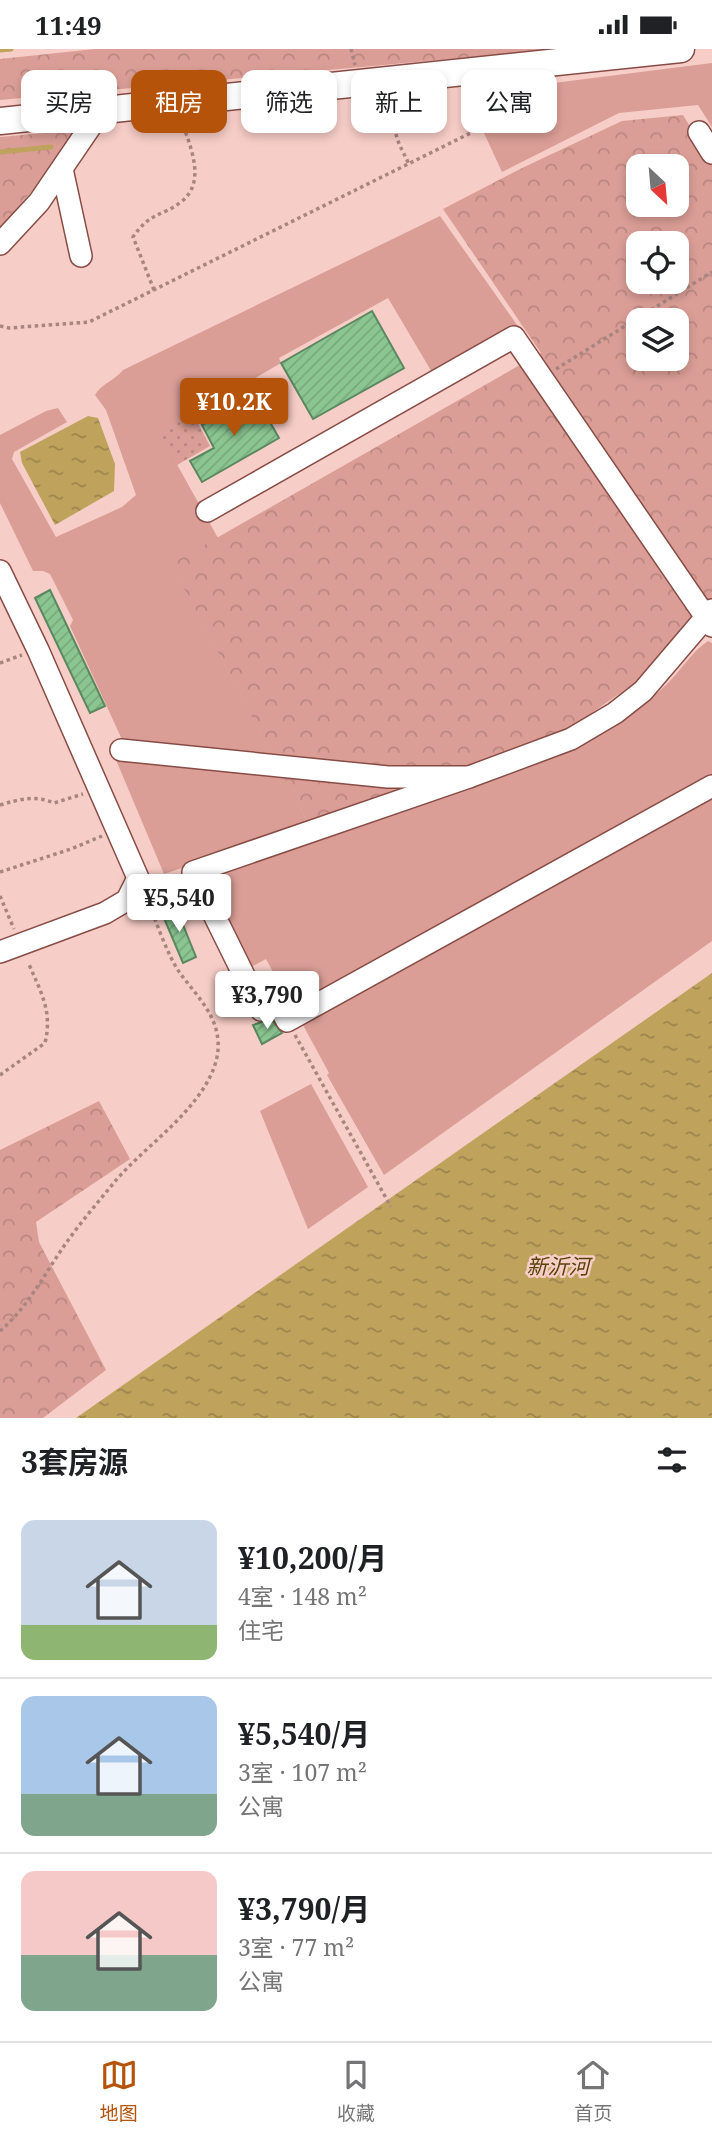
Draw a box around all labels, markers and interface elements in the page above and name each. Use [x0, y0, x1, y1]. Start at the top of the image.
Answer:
text: 11:49 [35, 7, 102, 43]
chip: 买房 [21, 70, 117, 133]
chip: 租房 [131, 70, 227, 133]
chip: 筛选 [241, 70, 337, 133]
chip: 新上 [351, 70, 447, 133]
chip: 公寓 [461, 70, 557, 133]
north arrow [626, 154, 690, 217]
map controls [626, 154, 689, 371]
button: locate [626, 231, 689, 294]
button: layers [626, 308, 689, 371]
pin: ¥10.2K [177, 379, 291, 438]
text: ¥10.2K [196, 385, 272, 417]
pin: ¥5,540 [122, 875, 236, 934]
text: ¥5,540 [143, 881, 215, 913]
pin: ¥3,790 [210, 971, 324, 1031]
text: ¥3,790 [231, 978, 303, 1010]
water label: 新沂河 [527, 1252, 593, 1280]
text: 3套房源 [21, 1441, 128, 1482]
icon: filters [653, 1441, 691, 1479]
text: ¥10,200/月 [238, 1537, 387, 1578]
icon: home [77, 1548, 161, 1632]
text: 4室 · 148 m² [238, 1580, 367, 1612]
text: 住宅 [238, 1614, 284, 1646]
text: ¥5,540/月 [238, 1713, 370, 1754]
icon: home [77, 1724, 161, 1808]
text: 3室 · 107 m² [238, 1756, 367, 1788]
text: 公寓 [238, 1790, 284, 1822]
text: ¥3,790/月 [238, 1888, 370, 1929]
icon: home [77, 1899, 161, 1983]
text: 3室 · 77 m² [238, 1931, 354, 1963]
text: 公寓 [238, 1965, 284, 1997]
tab: 地图 [100, 2056, 138, 2126]
tab: 收藏 [337, 2056, 375, 2126]
tab: 首页 [574, 2056, 612, 2126]

